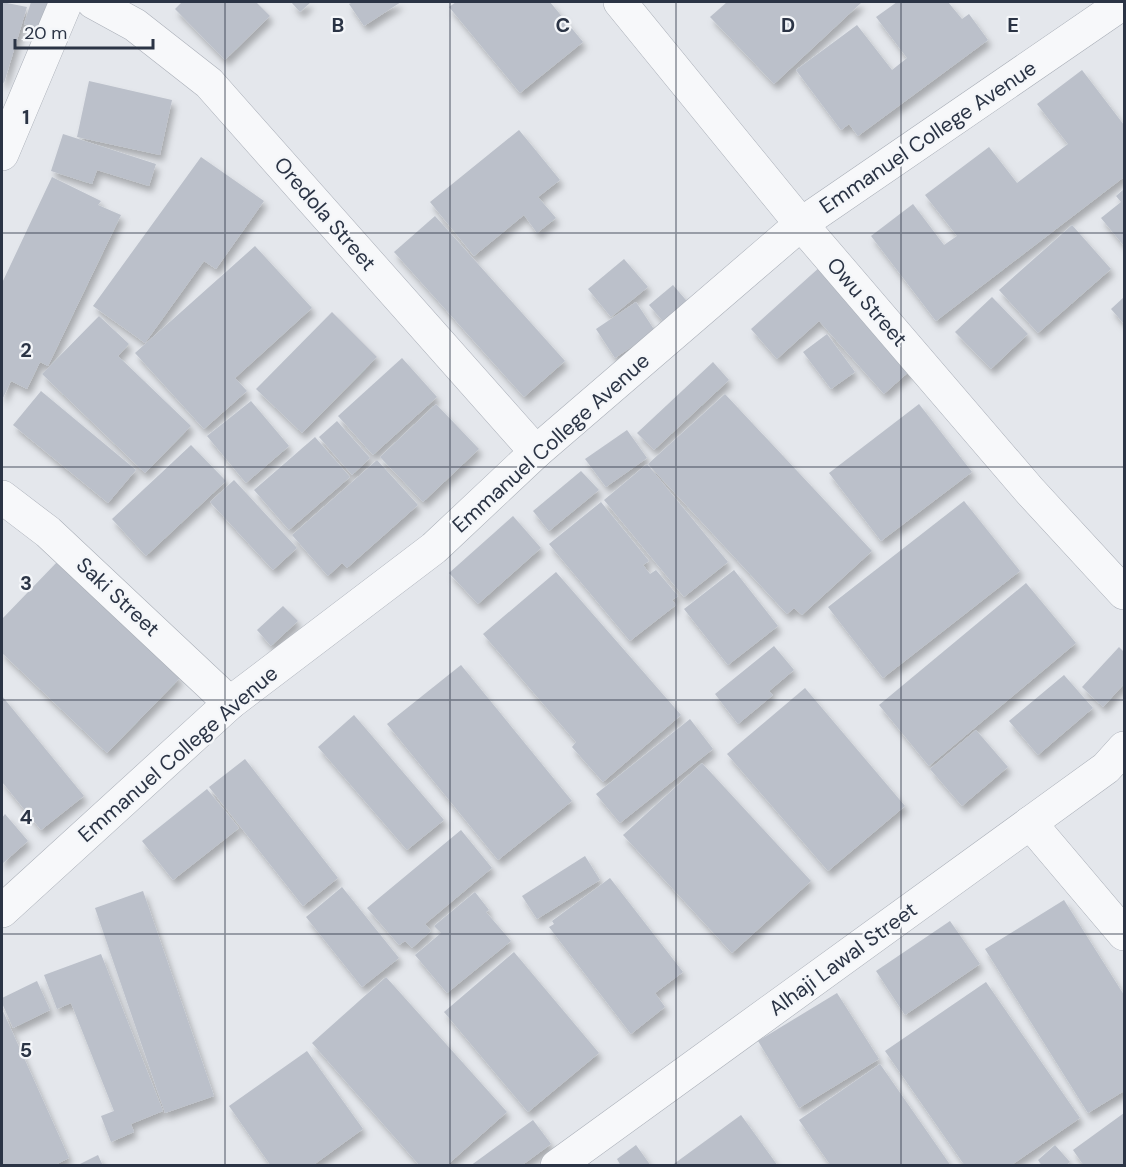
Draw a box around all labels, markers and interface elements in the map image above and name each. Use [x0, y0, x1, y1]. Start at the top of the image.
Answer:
scale bar [15, 12, 153, 50]
text: B [332, 12, 344, 38]
text: C [556, 12, 570, 38]
text: D [781, 12, 795, 38]
text: E [1007, 12, 1019, 38]
text: 20 m [24, 21, 67, 45]
street label: Emmanuel College Avenue [814, 54, 1042, 220]
text: 1 [22, 104, 30, 130]
street label: Oredola Street [268, 151, 382, 277]
street label: Owu Street [821, 252, 913, 352]
text: 2 [20, 337, 32, 363]
street label: Emmanuel College Avenue [447, 347, 656, 539]
street label: Saki Street [70, 551, 166, 643]
text: 3 [20, 570, 32, 596]
street label: Emmanuel College Avenue [72, 659, 284, 849]
text: 4 [20, 804, 33, 830]
street label: Alhaji Lawal Street [763, 896, 923, 1022]
text: 5 [20, 1037, 32, 1063]

